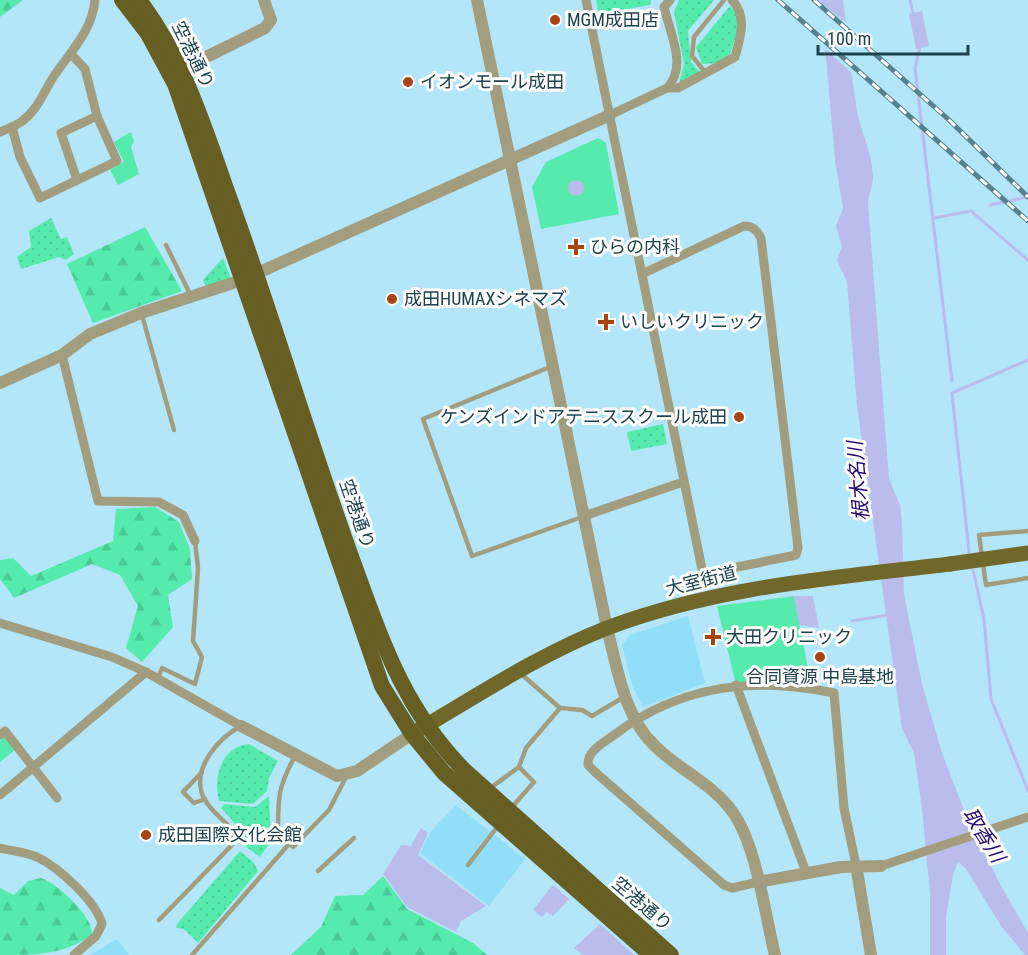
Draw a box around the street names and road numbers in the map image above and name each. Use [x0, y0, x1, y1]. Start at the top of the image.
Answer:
street label: 空港通り [168, 18, 219, 92]
street label: 空港通り [336, 476, 379, 551]
street label: 大室街道 [663, 562, 738, 599]
street label: 空港通り [608, 872, 676, 935]

